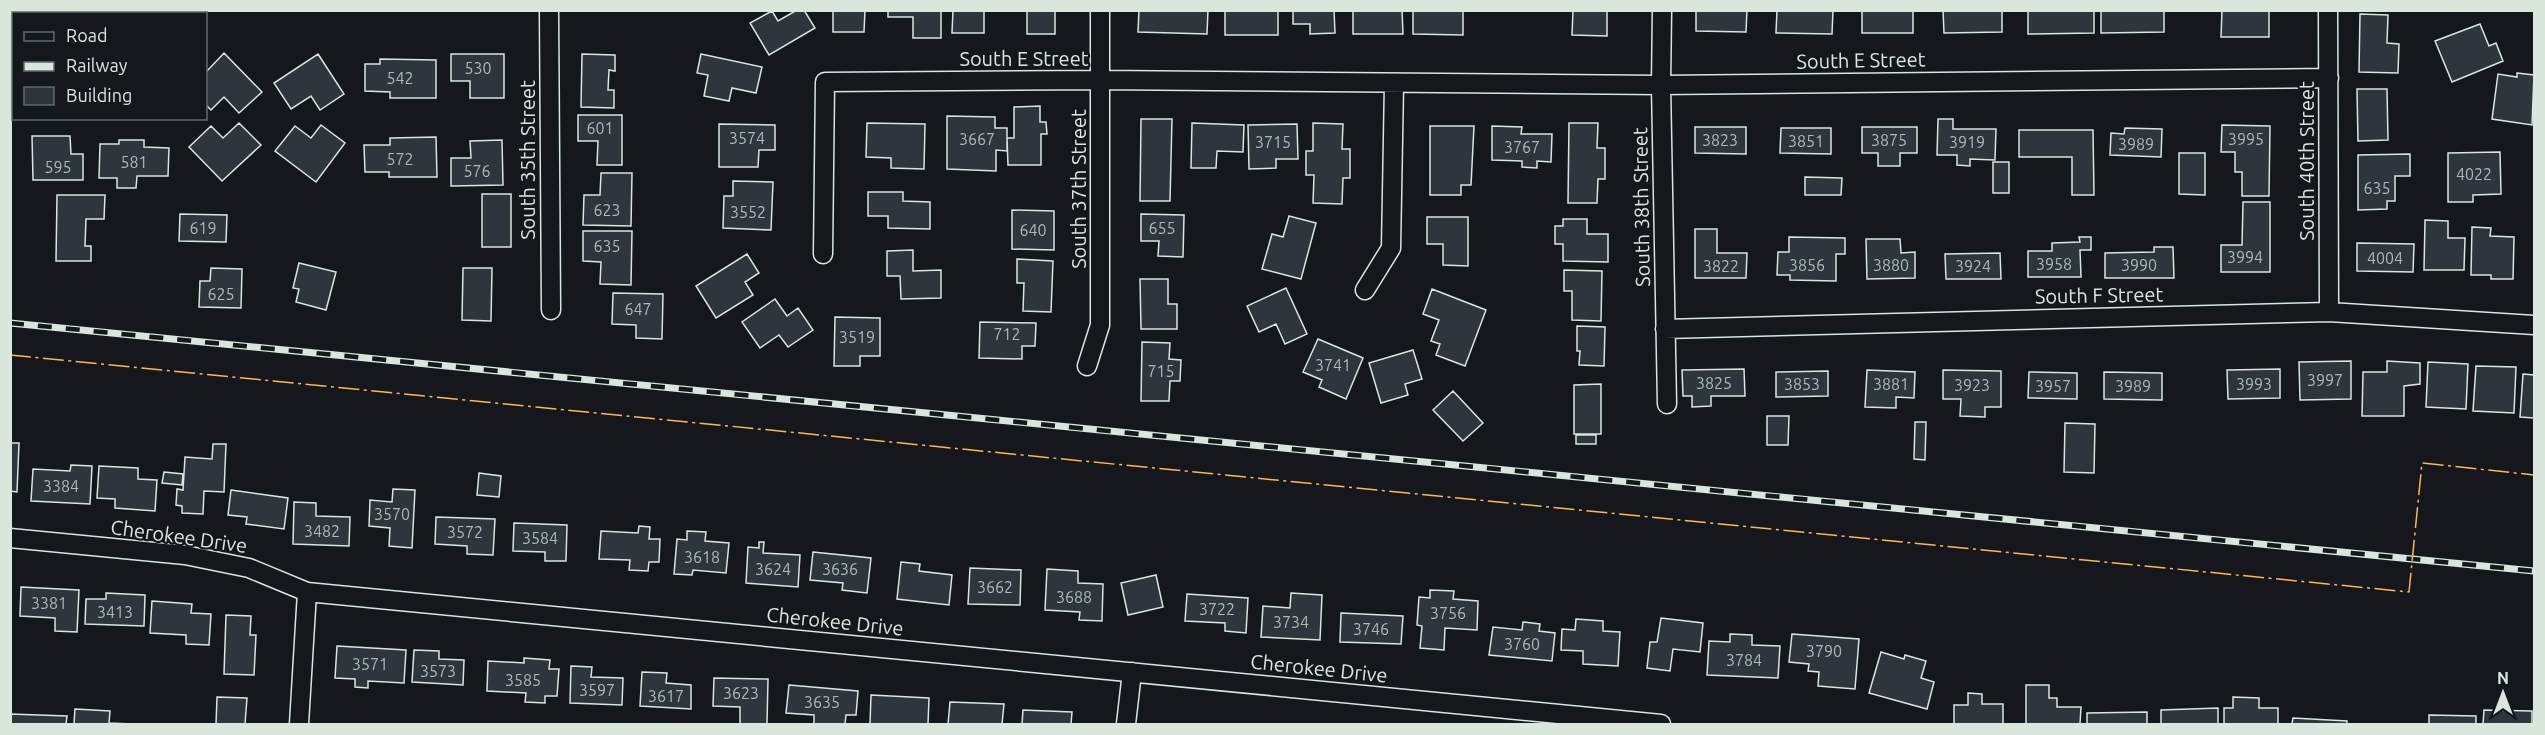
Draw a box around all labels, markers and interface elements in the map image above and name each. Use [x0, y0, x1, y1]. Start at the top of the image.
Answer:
legend [12, 12, 207, 120]
text: Road [66, 25, 108, 45]
street label: South E Street [959, 47, 1089, 70]
street label: South E Street [1796, 47, 1926, 73]
text: Railway [66, 55, 128, 75]
house number: 530 [464, 59, 492, 77]
house number: 542 [386, 69, 414, 87]
street label: South 35th Street [516, 80, 539, 240]
street label: South 40th Street [2295, 81, 2318, 241]
text: Building [66, 85, 132, 105]
street label: South 37th Street [1067, 109, 1090, 269]
house number: 601 [586, 119, 614, 137]
street label: South 38th Street [1628, 127, 1654, 287]
house number: 3574 [729, 129, 765, 147]
house number: 3667 [959, 130, 995, 148]
house number: 3995 [2228, 130, 2264, 148]
house number: 3823 [1702, 131, 1738, 149]
house number: 3875 [1871, 131, 1907, 149]
house number: 3851 [1788, 132, 1824, 150]
house number: 3715 [1255, 133, 1291, 151]
house number: 3919 [1949, 133, 1985, 151]
house number: 3989 [2118, 135, 2154, 153]
house number: 3767 [1504, 138, 1540, 156]
house number: 572 [386, 150, 414, 168]
house number: 581 [120, 153, 148, 171]
house number: 595 [44, 158, 72, 176]
house number: 576 [463, 162, 491, 180]
house number: 4022 [2456, 165, 2492, 183]
house number: 635 [2363, 179, 2391, 197]
house number: 623 [593, 201, 621, 219]
house number: 3552 [730, 203, 766, 221]
house number: 619 [189, 219, 217, 237]
house number: 655 [1148, 219, 1176, 237]
house number: 640 [1019, 221, 1047, 239]
house number: 635 [593, 237, 621, 255]
house number: 3994 [2227, 248, 2263, 266]
house number: 4004 [2367, 249, 2403, 267]
house number: 3958 [2036, 255, 2072, 273]
house number: 3856 [1789, 256, 1825, 274]
house number: 3880 [1873, 256, 1909, 274]
house number: 3990 [2121, 256, 2157, 274]
house number: 3822 [1703, 257, 1739, 275]
house number: 3924 [1955, 257, 1991, 275]
street label: South F Street [2035, 282, 2164, 308]
house number: 625 [207, 285, 235, 303]
house number: 647 [624, 300, 652, 318]
house number: 712 [993, 325, 1021, 343]
house number: 3519 [839, 328, 875, 346]
house number: 3741 [1315, 356, 1351, 374]
house number: 715 [1147, 362, 1175, 380]
house number: 3997 [2307, 371, 2343, 389]
house number: 3825 [1696, 374, 1732, 392]
house number: 3853 [1784, 375, 1820, 393]
house number: 3881 [1873, 375, 1909, 393]
house number: 3993 [2236, 375, 2272, 393]
house number: 3923 [1954, 376, 1990, 394]
house number: 3957 [2035, 377, 2071, 395]
house number: 3989 [2115, 377, 2151, 395]
house number: 3384 [43, 477, 79, 495]
house number: 3570 [374, 505, 410, 523]
street label: Cherokee Drive [109, 515, 249, 557]
house number: 3482 [304, 522, 340, 540]
house number: 3572 [447, 523, 483, 541]
house number: 3584 [522, 529, 558, 547]
house number: 3618 [684, 548, 720, 566]
house number: 3624 [755, 560, 791, 578]
house number: 3636 [822, 560, 858, 578]
house number: 3662 [977, 578, 1013, 596]
house number: 3688 [1056, 588, 1092, 606]
house number: 3381 [31, 594, 67, 612]
house number: 3722 [1199, 600, 1235, 618]
street label: Cherokee Drive [765, 602, 905, 640]
house number: 3413 [97, 603, 133, 621]
house number: 3756 [1430, 604, 1466, 622]
house number: 3734 [1273, 613, 1309, 631]
house number: 3746 [1353, 620, 1389, 638]
house number: 3760 [1504, 635, 1540, 653]
house number: 3790 [1806, 642, 1842, 660]
street label: Cherokee Drive [1249, 649, 1389, 687]
house number: 3784 [1726, 651, 1762, 669]
house number: 3571 [352, 655, 388, 673]
house number: 3573 [420, 662, 456, 680]
north arrow [2473, 663, 2533, 723]
text: N [2497, 669, 2509, 687]
house number: 3585 [505, 671, 541, 689]
house number: 3597 [579, 681, 615, 699]
house number: 3623 [723, 684, 759, 702]
house number: 3617 [648, 687, 684, 705]
house number: 3635 [804, 693, 840, 711]

